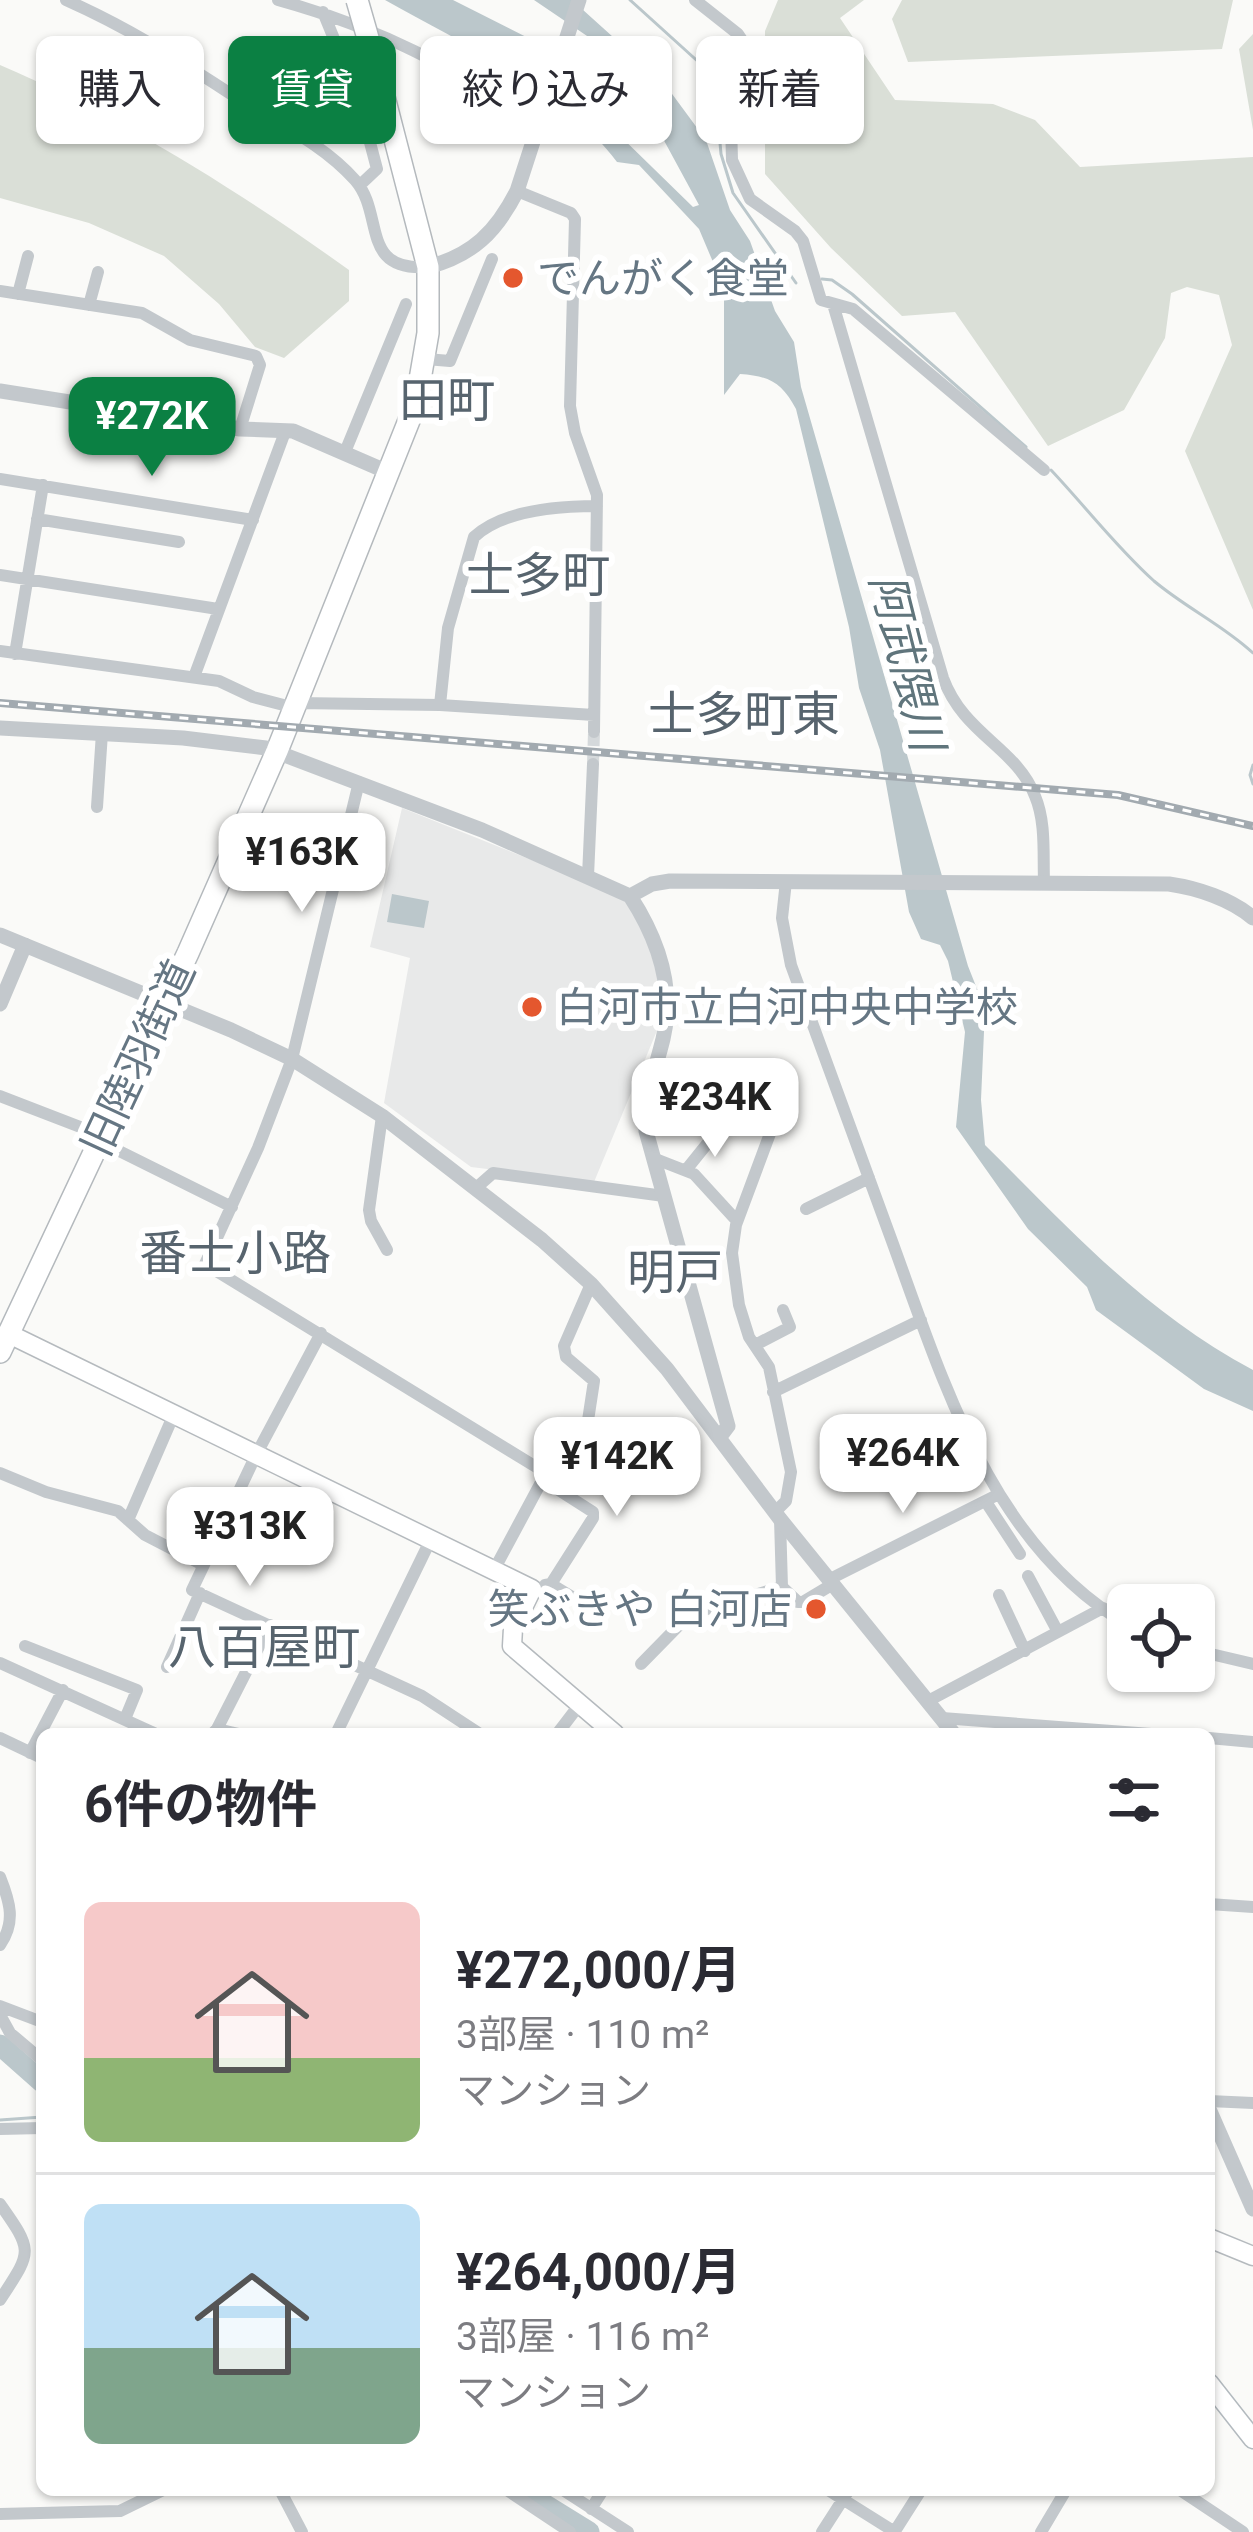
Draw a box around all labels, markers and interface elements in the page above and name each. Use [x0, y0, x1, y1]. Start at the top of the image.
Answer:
chip: 購入 [36, 36, 204, 144]
chip: 賃貸 [228, 36, 396, 144]
chip: 絞り込み [420, 36, 672, 144]
chip: 新着 [696, 36, 864, 144]
place label: でんがく食堂 [537, 254, 789, 303]
marker: でんがく食堂 [500, 265, 526, 291]
district label: 田町 [399, 372, 495, 429]
pin: ¥272K [68, 377, 236, 479]
text: ¥272K [96, 393, 208, 439]
district label: 士多町 [466, 547, 610, 604]
water label: 阿武隈川 [860, 568, 955, 760]
district label: 士多町東 [648, 686, 840, 743]
pin: ¥163K [218, 813, 386, 915]
text: ¥163K [246, 829, 358, 875]
street label: 旧陸羽街道 [71, 952, 205, 1164]
place label: 白河市立白河中央中学校 [556, 983, 1018, 1032]
marker: 白河市立白河中央中学校 [519, 994, 545, 1020]
pin: ¥234K [631, 1058, 799, 1160]
text: ¥234K [659, 1074, 771, 1120]
district label: 番士小路 [139, 1225, 331, 1282]
district label: 明戸 [627, 1244, 723, 1301]
pin: ¥264K [819, 1414, 987, 1516]
pin: ¥142K [533, 1417, 701, 1519]
text: ¥264K [847, 1430, 959, 1476]
text: ¥142K [561, 1433, 673, 1479]
pin: ¥313K [166, 1487, 334, 1589]
text: ¥313K [194, 1503, 306, 1549]
map controls [1107, 1584, 1215, 1692]
button: locate [1107, 1584, 1215, 1692]
place label: 笑ぶきや 白河店 [488, 1585, 792, 1634]
marker: 笑ぶきや 白河店 [803, 1596, 829, 1622]
district label: 八百屋町 [168, 1619, 360, 1676]
icon: filters [1101, 1767, 1167, 1833]
text: 6件の物件 [84, 1775, 317, 1834]
text: ¥272,000/月 [456, 1941, 741, 2000]
icon: home [180, 1950, 324, 2094]
text: 3部屋 · 110 m² [456, 2012, 709, 2058]
text: マンション [456, 2068, 651, 2114]
text: ¥264,000/月 [456, 2243, 741, 2302]
icon: home [180, 2252, 324, 2396]
text: 3部屋 · 116 m² [456, 2314, 709, 2360]
text: マンション [456, 2370, 651, 2416]

